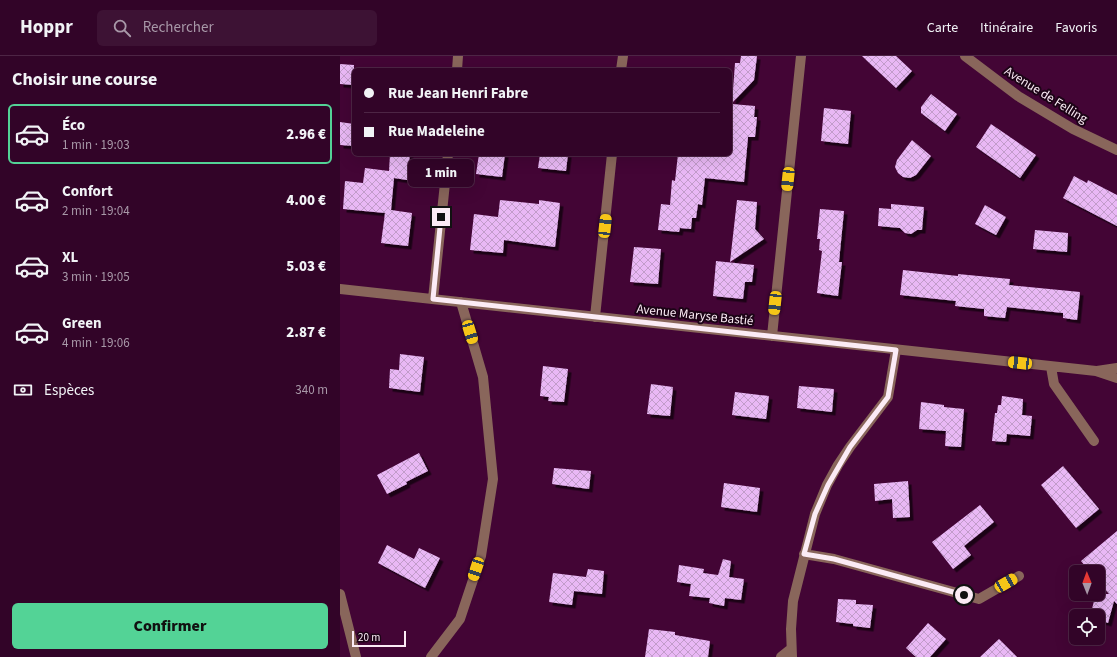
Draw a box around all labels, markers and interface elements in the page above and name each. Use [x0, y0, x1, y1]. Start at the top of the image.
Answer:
search box [97, 10, 377, 46]
text: Hoppr [20, 14, 73, 41]
icon: search [111, 17, 133, 39]
text: Rechercher [143, 17, 214, 38]
text: Carte [927, 18, 958, 38]
text: Itinéraire [980, 18, 1033, 38]
text: Favoris [1055, 18, 1097, 38]
street label: Avenue de Felling [1001, 62, 1091, 128]
text: Choisir une course [12, 67, 157, 92]
text: Rue Jean Henri Fabre [388, 83, 528, 104]
text: Éco [62, 115, 85, 136]
icon: car [14, 116, 50, 152]
text: Rue Madeleine [388, 121, 485, 142]
text: 2.96 € [286, 124, 326, 145]
text: 1 min · 19:03 [62, 136, 130, 154]
callout: 1 min [408, 159, 474, 187]
text: 1 min [425, 164, 457, 182]
car [781, 166, 795, 192]
text: Confort [62, 181, 113, 202]
icon: car [14, 182, 50, 218]
text: 4.00 € [286, 190, 326, 211]
text: 2 min · 19:04 [62, 202, 130, 220]
route end [432, 208, 450, 226]
car [598, 213, 612, 239]
text: XL [62, 247, 78, 268]
icon: car [14, 248, 50, 284]
text: 5.03 € [286, 256, 326, 277]
text: 3 min · 19:05 [62, 268, 130, 286]
car [768, 290, 782, 316]
street label: Avenue Maryse Bastié [636, 300, 754, 330]
text: Green [62, 313, 102, 334]
icon: car [14, 314, 50, 350]
car [461, 319, 479, 345]
text: 2.87 € [286, 322, 326, 343]
text: 4 min · 19:06 [62, 334, 130, 352]
car [1007, 356, 1033, 370]
icon: cash [12, 379, 34, 401]
text: Espèces [44, 380, 94, 401]
text: 340 m [295, 381, 328, 399]
car [467, 556, 485, 582]
north arrow [1069, 565, 1105, 601]
map controls [1069, 565, 1105, 645]
car [993, 572, 1019, 594]
route start [955, 586, 973, 604]
button: Confirmer [12, 603, 328, 649]
button: locate [1069, 609, 1105, 645]
scale bar [352, 629, 406, 648]
text: 20 m [358, 630, 380, 645]

